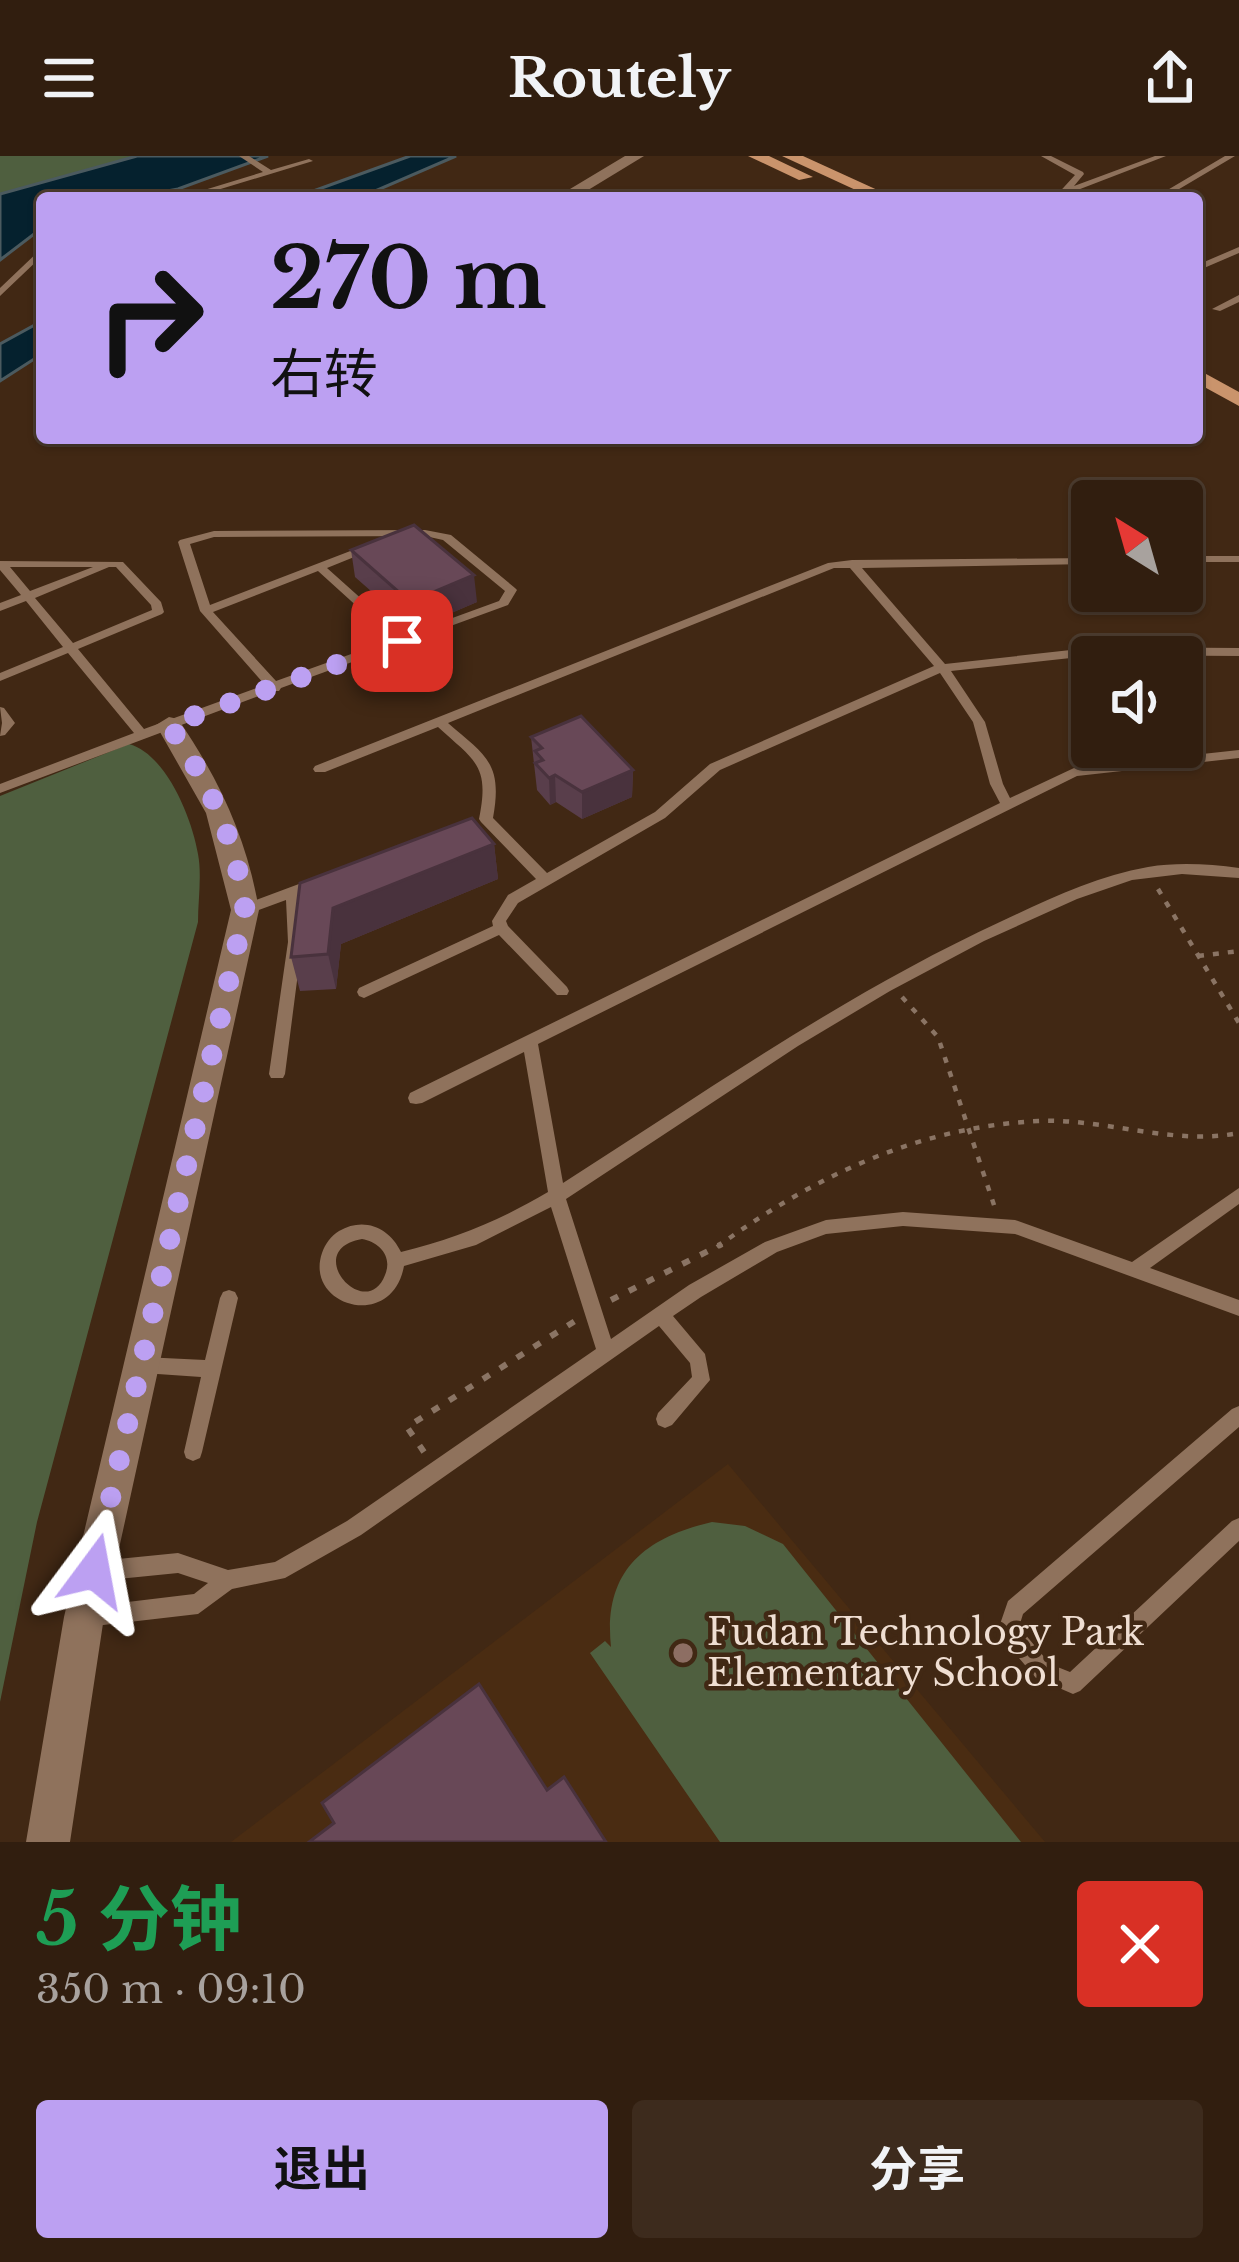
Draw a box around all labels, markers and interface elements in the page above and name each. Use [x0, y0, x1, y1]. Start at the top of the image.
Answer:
icon: menu [36, 45, 102, 111]
text: Routely [508, 45, 731, 112]
icon: share [1137, 45, 1203, 111]
text: 270 m [270, 227, 547, 331]
icon: right [72, 240, 228, 396]
text: 右转 [270, 341, 378, 408]
north arrow [1071, 480, 1203, 612]
map controls [1071, 480, 1203, 768]
pin [351, 590, 453, 692]
icon: arrive [369, 608, 435, 674]
button: sound [1071, 636, 1203, 768]
position arrow [31, 1508, 157, 1634]
place label: Fudan Technology Park Elementary School [707, 1610, 1144, 1696]
marker: Fudan Technology Park Elementary School [670, 1640, 696, 1666]
text: 5 分钟 [36, 1875, 242, 1964]
button: close [1077, 1881, 1203, 2007]
text: 350 m · 09:10 [36, 1965, 306, 2014]
button: 退出 [36, 2100, 608, 2238]
button: 分享 [632, 2100, 1203, 2238]

